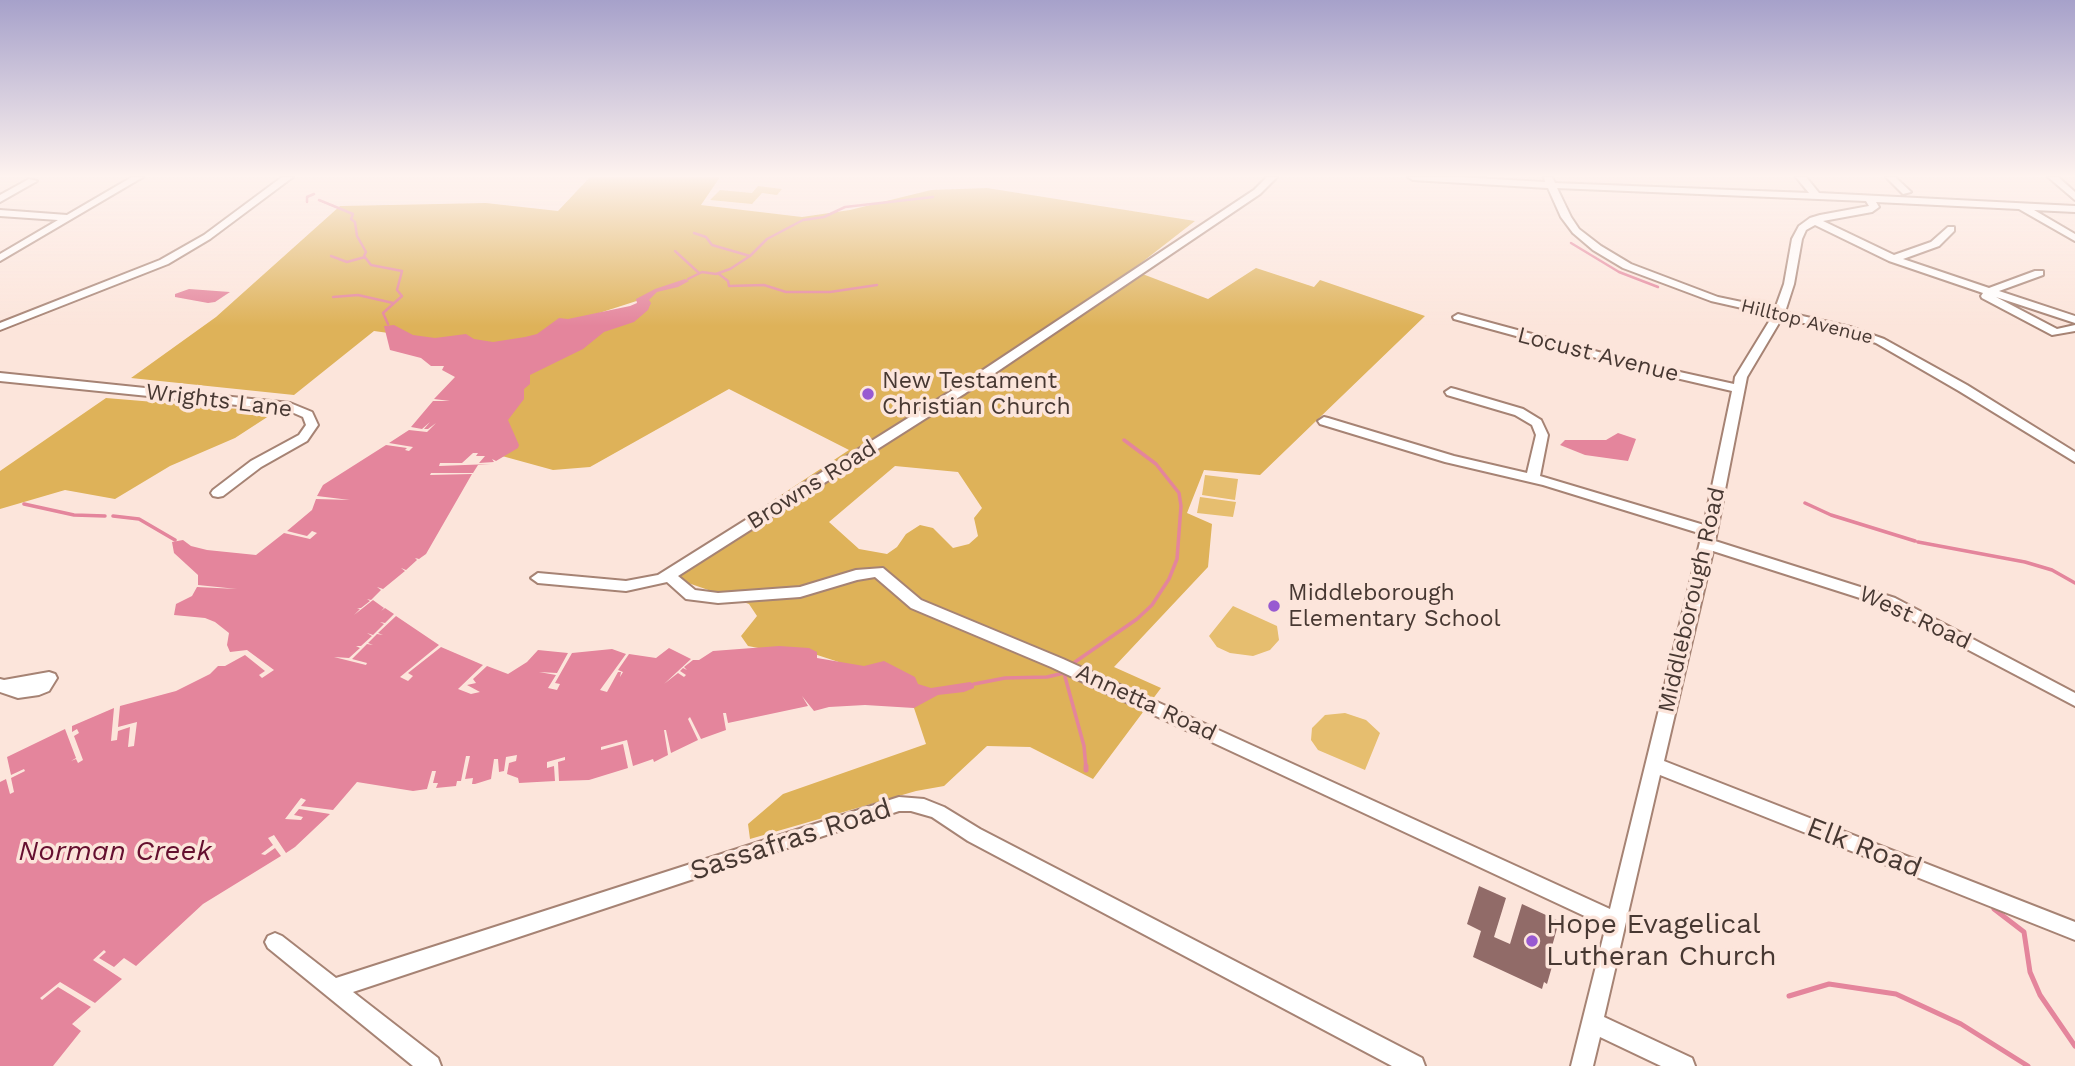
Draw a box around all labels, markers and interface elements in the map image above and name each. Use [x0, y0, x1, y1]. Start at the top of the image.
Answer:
street label: Hilltop Avenue [1739, 295, 1875, 349]
street label: Locust Avenue [1514, 322, 1682, 388]
place label: New Testament Christian Church [882, 367, 1071, 421]
street label: Wrights Lane [144, 378, 294, 424]
marker: New Testament Christian Church [860, 386, 876, 402]
street label: Browns Road [742, 434, 882, 536]
street label: Middleborough Road [1653, 485, 1731, 715]
place label: Middleborough Elementary School [1288, 579, 1500, 633]
street label: West Road [1855, 580, 1975, 656]
marker: Middleborough Elementary School [1266, 598, 1282, 614]
street label: Annetta Road [1072, 659, 1220, 747]
street label: Sassafras Road [686, 792, 896, 888]
street label: Elk Road [1802, 811, 1926, 885]
water label: Norman Creek [18, 835, 212, 869]
place label: Hope Evagelical Lutheran Church [1546, 908, 1776, 974]
marker: Hope Evagelical Lutheran Church [1524, 933, 1540, 949]

